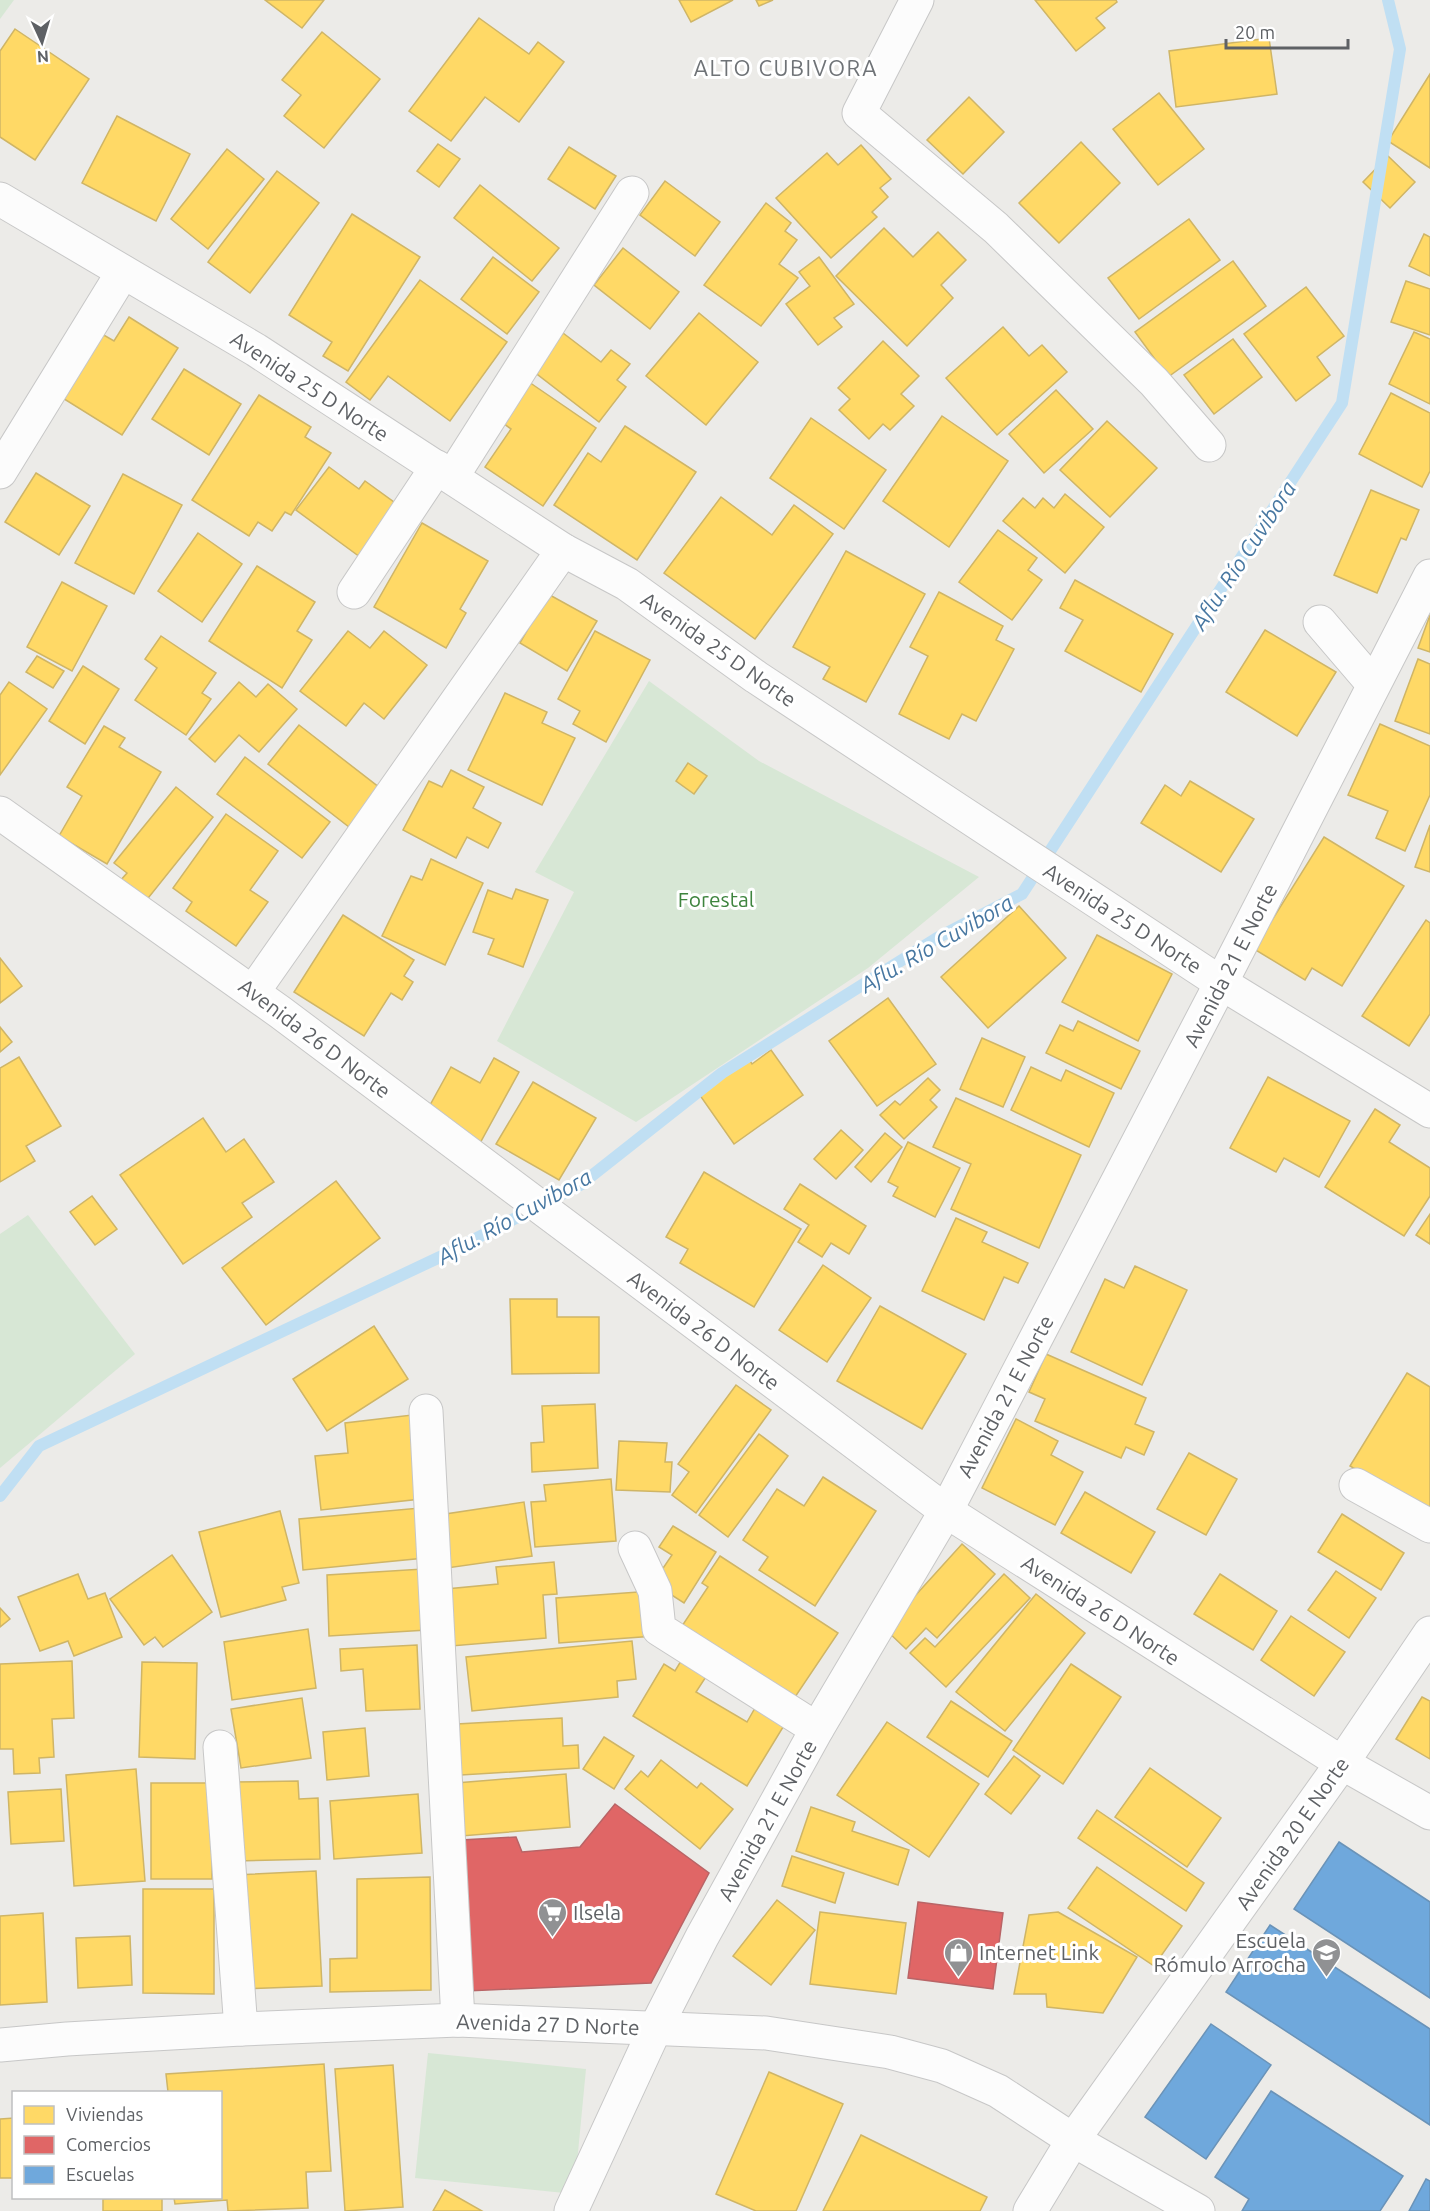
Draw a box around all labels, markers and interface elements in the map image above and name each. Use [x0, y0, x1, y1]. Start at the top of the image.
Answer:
north arrow [12, 12, 72, 72]
scale bar [1226, 12, 1348, 50]
text: 20 m [1235, 22, 1275, 42]
text: N [36, 48, 50, 66]
district label: ALTO CUBIVORA [694, 55, 878, 80]
street label: Avenida 25 D Norte [227, 326, 393, 446]
water label: Aflu. Río Cuvibora [1185, 476, 1301, 635]
street label: Avenida 25 D Norte [637, 587, 801, 711]
street label: Avenida 25 D Norte [1040, 858, 1206, 978]
street label: Avenida 21 E Norte [1178, 879, 1282, 1051]
park label: Forestal [678, 887, 754, 911]
water label: Aflu. Río Cuvibora [854, 889, 1017, 998]
street label: Avenida 26 D Norte [235, 973, 395, 1103]
water label: Aflu. Río Cuvibora [432, 1163, 596, 1270]
street label: Avenida 26 D Norte [624, 1265, 784, 1395]
street label: Avenida 21 E Norte [952, 1311, 1058, 1481]
street label: Avenida 26 D Norte [1018, 1550, 1184, 1670]
street label: Avenida 21 E Norte [713, 1735, 821, 1905]
street label: Avenida 20 E Norte [1230, 1752, 1354, 1914]
supermarket icon: Ilsela [536, 1896, 568, 1938]
place label: Ilsela [573, 1900, 621, 1924]
place label: Escuela Rómulo Arrocha [1154, 1928, 1306, 1976]
shop icon: Internet Link [942, 1936, 974, 1978]
school or university icon: Escuela Rómulo Arrocha [1311, 1936, 1343, 1978]
place label: Internet Link [979, 1940, 1100, 1964]
street label: Avenida 27 D Norte [456, 2009, 640, 2039]
legend [12, 2091, 222, 2199]
text: Viviendas [66, 2104, 143, 2124]
text: Comercios [66, 2134, 151, 2154]
text: Escuelas [66, 2164, 134, 2184]

